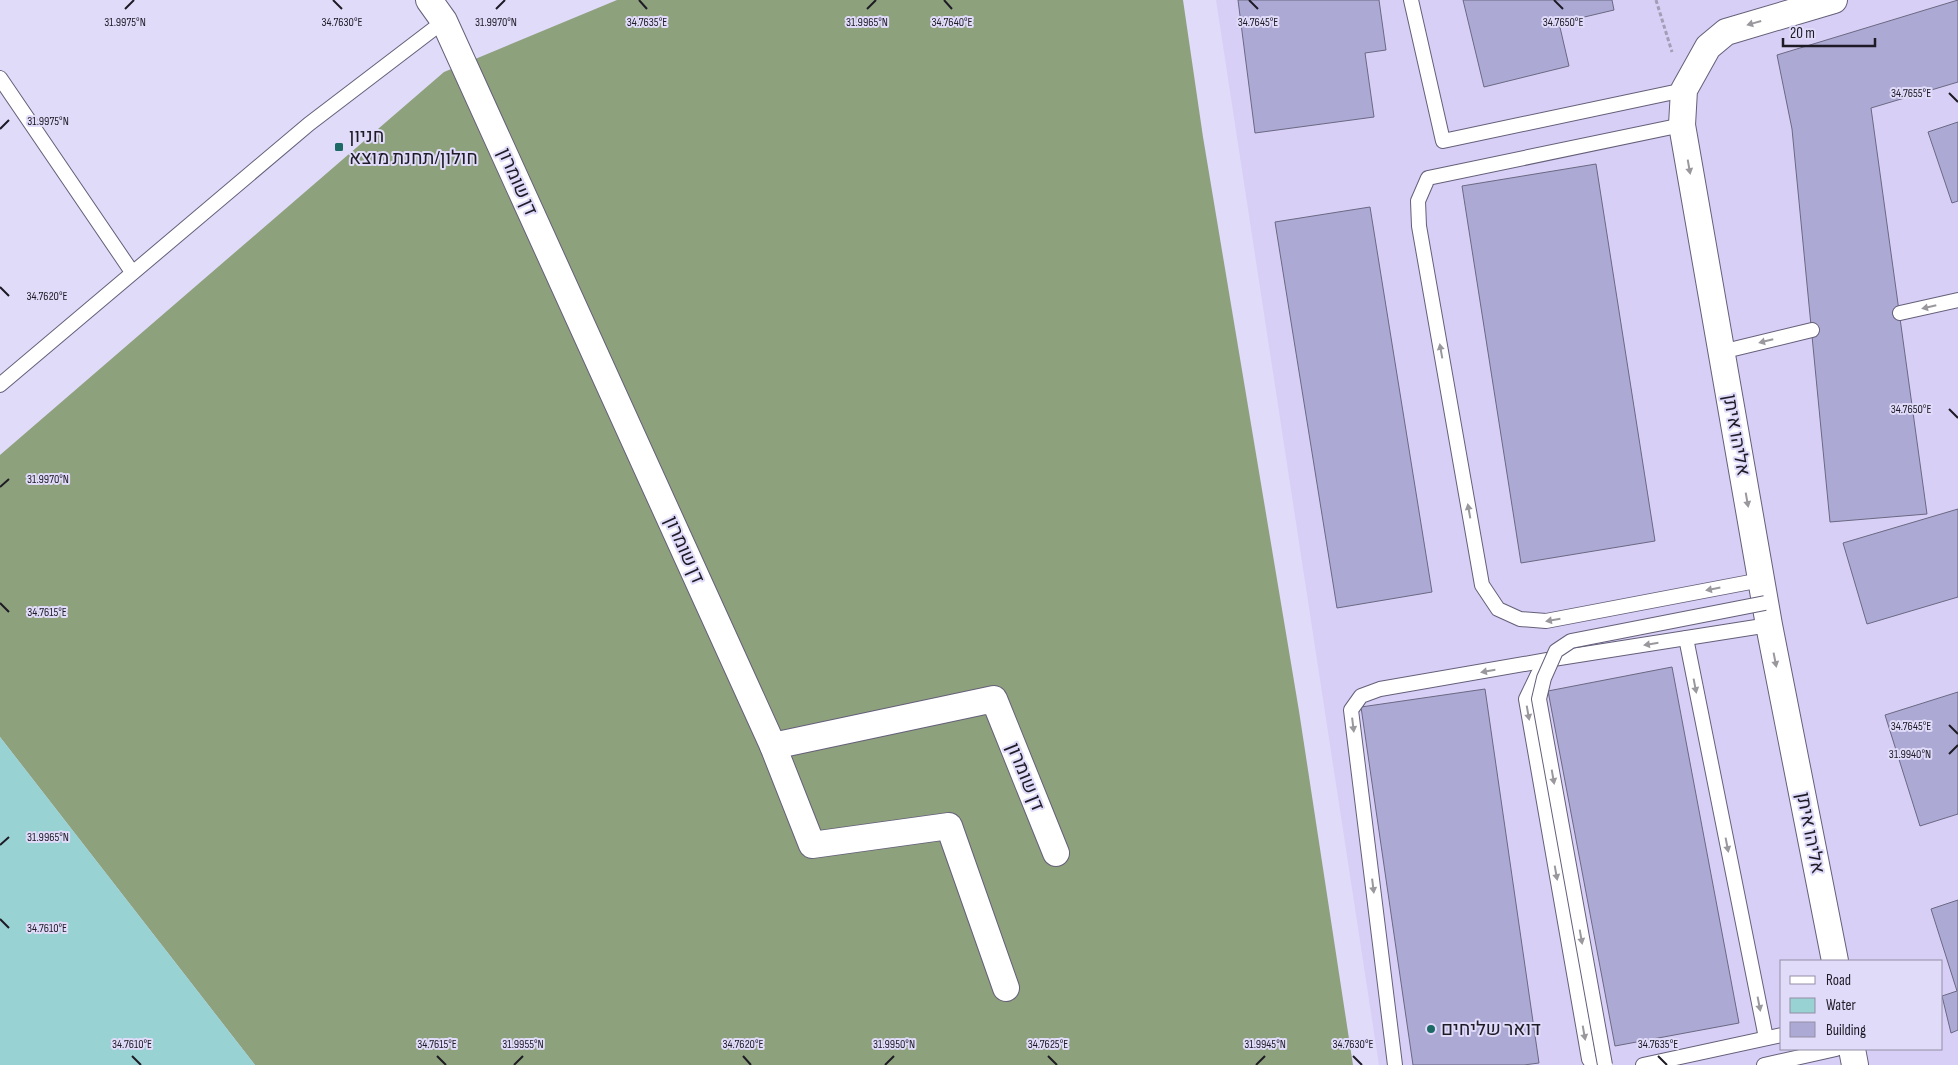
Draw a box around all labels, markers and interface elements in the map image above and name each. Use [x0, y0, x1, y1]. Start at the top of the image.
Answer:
text: 31.9975°N [104, 15, 146, 30]
text: 34.7630°E [322, 15, 363, 30]
text: 31.9970°N [475, 15, 517, 30]
text: 34.7635°E [627, 15, 667, 30]
text: 31.9965°N [846, 15, 888, 30]
text: 34.7640°E [931, 15, 973, 30]
text: 34.7645°E [1238, 15, 1278, 30]
text: 34.7650°E [1543, 15, 1583, 30]
scale bar [1783, 15, 1876, 47]
one-way arrow [1746, 20, 1761, 28]
text: 20 m [1790, 24, 1815, 43]
text: 34.7655°E [1891, 86, 1931, 101]
text: 31.9975°N [27, 114, 69, 129]
place label: חניון חולון/תחנת מוצא [349, 125, 478, 170]
marker: חניון חולון/תחנת מוצא [333, 141, 345, 153]
street label: דן שומרון [492, 145, 542, 219]
one-way arrow [1686, 159, 1694, 175]
text: 34.7620°E [27, 289, 68, 304]
one-way arrow [1921, 303, 1936, 311]
one-way arrow [1759, 337, 1774, 345]
one-way arrow [1436, 342, 1444, 358]
street label: אליהו איתן [1717, 392, 1755, 478]
text: 34.7650°E [1891, 402, 1931, 417]
text: 31.9970°N [27, 472, 69, 487]
one-way arrow [1743, 492, 1751, 508]
one-way arrow [1464, 502, 1472, 518]
street label: דן שומרון [659, 513, 709, 587]
one-way arrow [1705, 585, 1721, 593]
text: 34.7615°E [27, 605, 67, 620]
one-way arrow [1545, 616, 1561, 624]
one-way arrow [1643, 640, 1659, 648]
one-way arrow [1772, 652, 1780, 668]
one-way arrow [1479, 667, 1495, 675]
one-way arrow [1692, 678, 1700, 694]
one-way arrow [1525, 705, 1533, 721]
one-way arrow [1349, 718, 1357, 734]
text: 34.7645°E [1891, 719, 1931, 734]
street label: דן שומרון [1001, 740, 1049, 815]
text: 31.9940°N [1889, 747, 1931, 762]
one-way arrow [1549, 770, 1557, 786]
street label: אליהו איתן [1791, 790, 1829, 876]
text: 31.9965°N [27, 830, 69, 845]
one-way arrow [1724, 838, 1732, 854]
one-way arrow [1553, 865, 1561, 881]
one-way arrow [1369, 879, 1377, 895]
text: 34.7610°E [27, 921, 67, 936]
one-way arrow [1577, 930, 1585, 946]
legend [1780, 960, 1943, 1050]
text: Road [1826, 971, 1851, 990]
text: Water [1826, 996, 1857, 1015]
one-way arrow [1756, 997, 1764, 1013]
place label: דואר שליחים [1441, 1018, 1541, 1041]
text: Building [1826, 1021, 1866, 1040]
marker: דואר שליחים [1425, 1023, 1437, 1035]
one-way arrow [1581, 1025, 1589, 1041]
text: 34.7610°E [112, 1037, 152, 1052]
text: 34.7615°E [417, 1037, 457, 1052]
text: 31.9955°N [502, 1037, 544, 1052]
text: 34.7620°E [723, 1037, 764, 1052]
text: 31.9950°N [873, 1037, 915, 1052]
text: 34.7625°E [1028, 1037, 1068, 1052]
text: 31.9945°N [1244, 1037, 1286, 1052]
text: 34.7630°E [1333, 1037, 1374, 1052]
text: 34.7635°E [1638, 1037, 1678, 1052]

